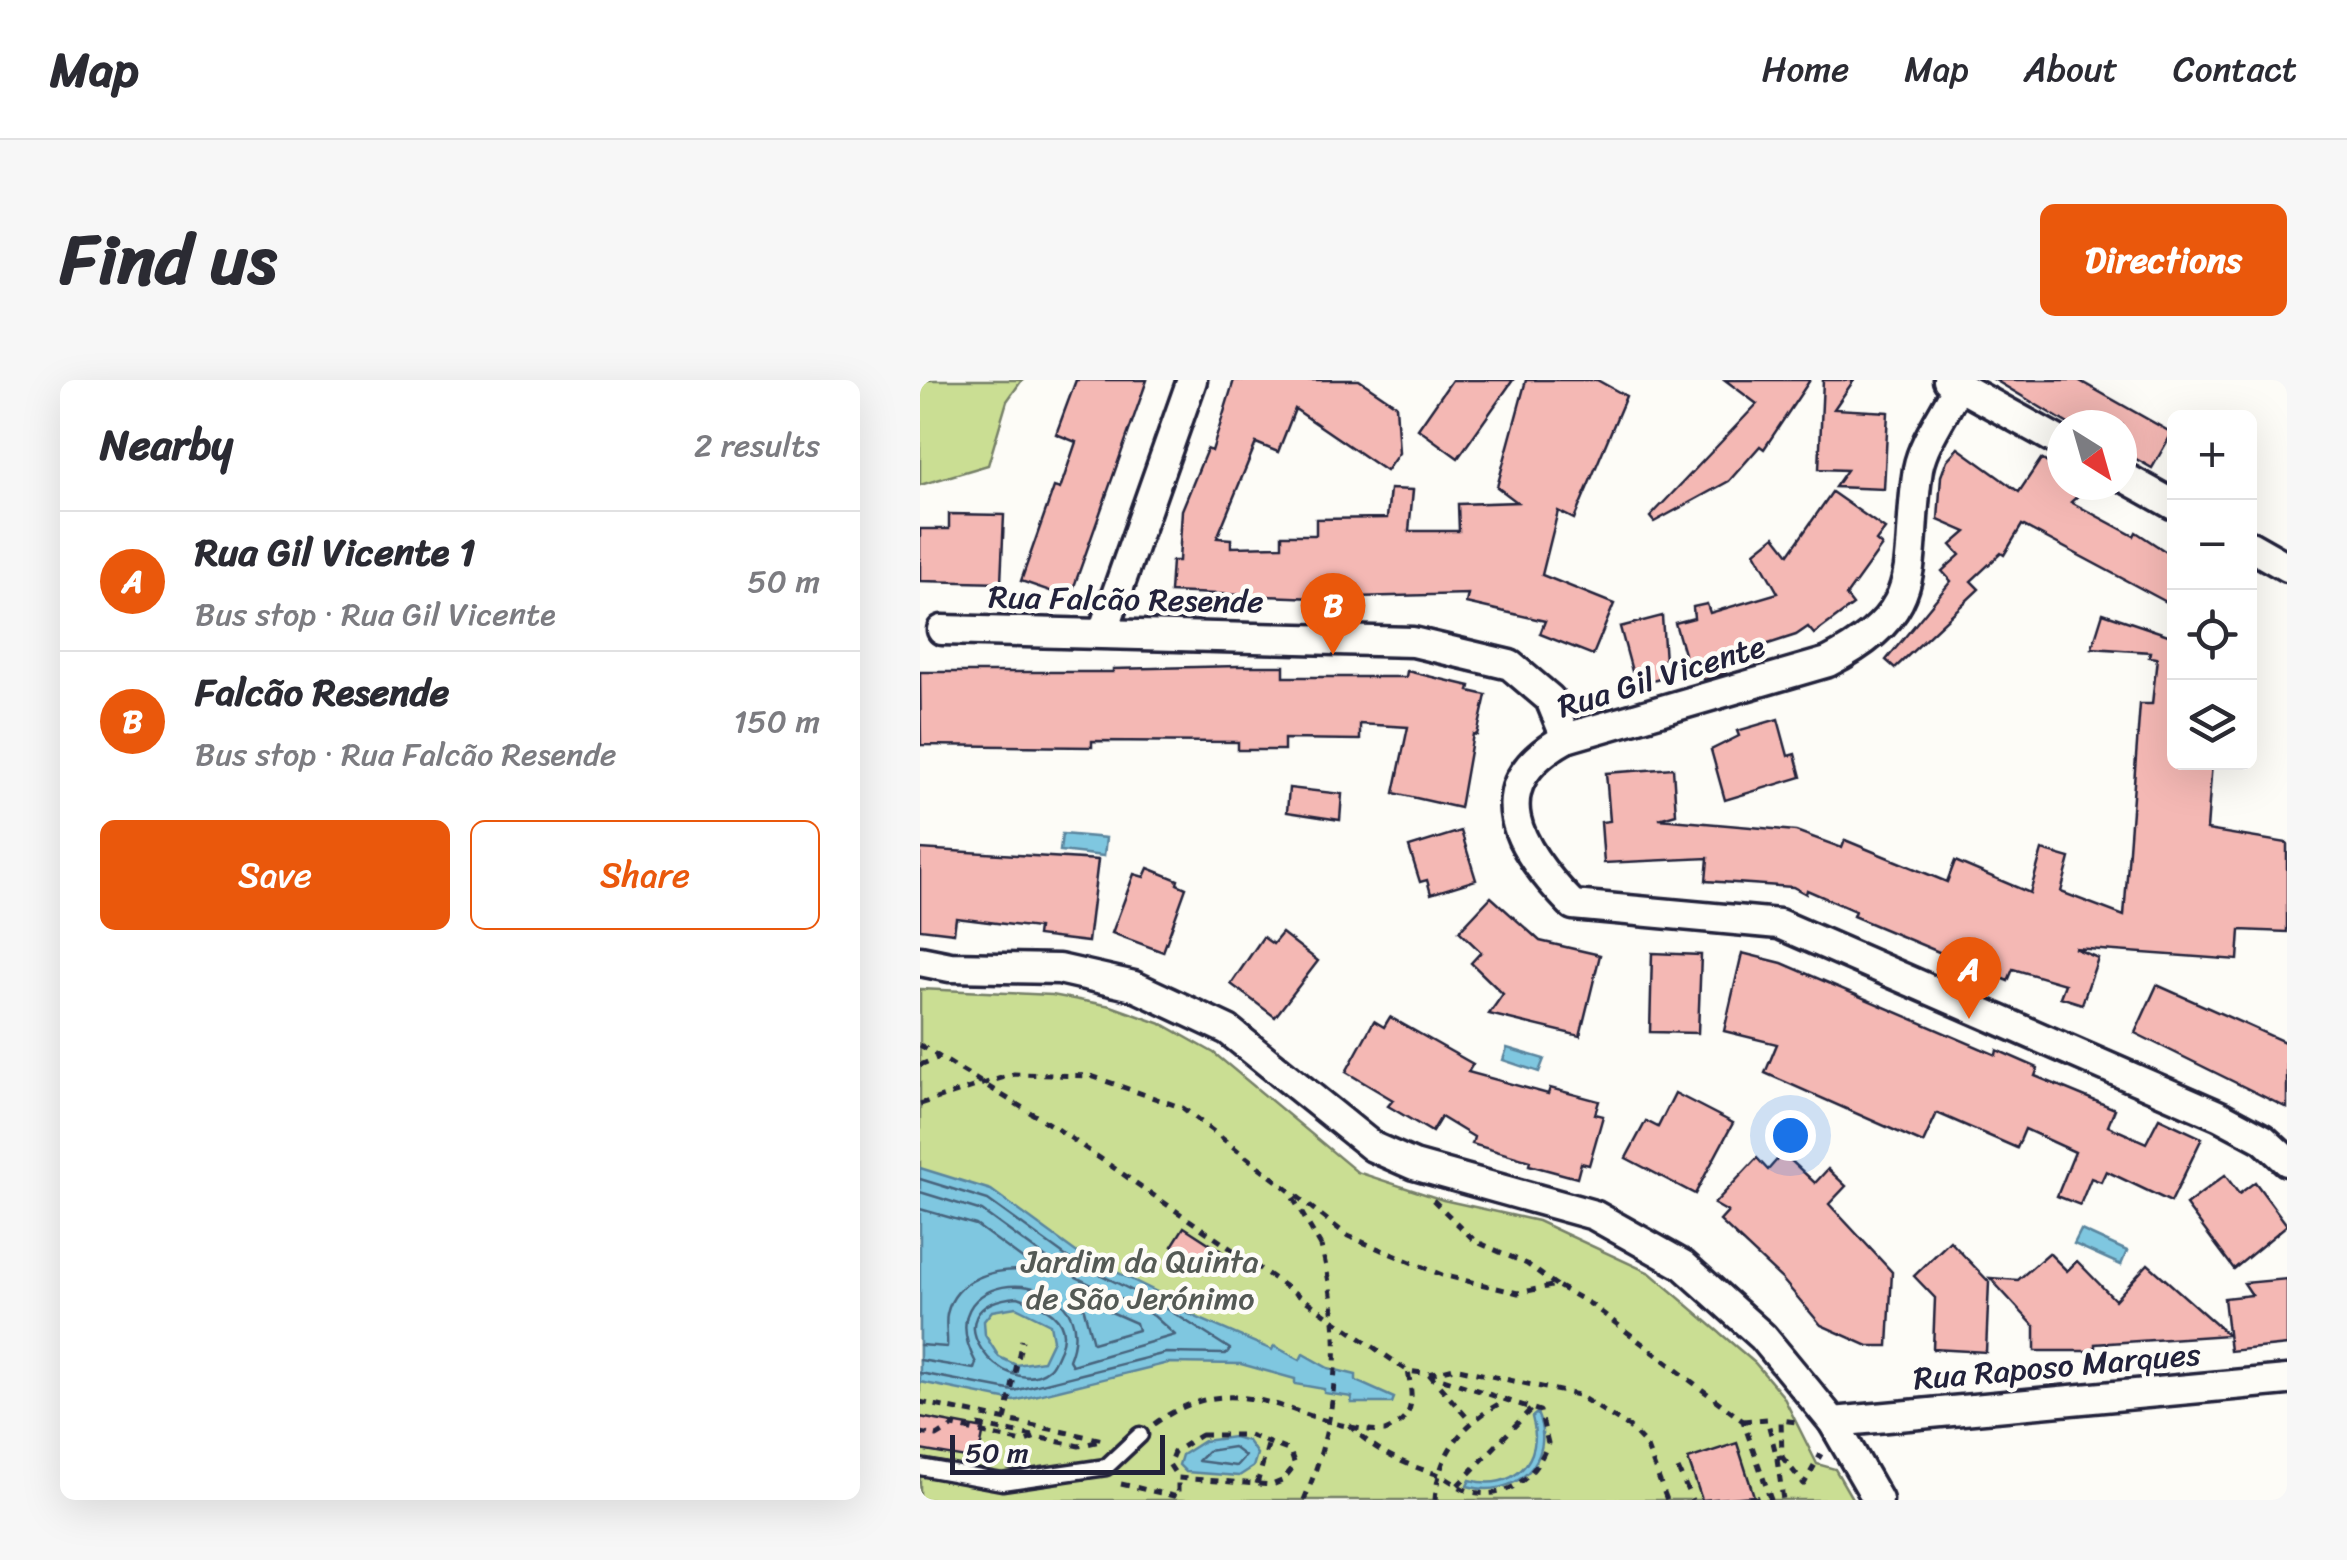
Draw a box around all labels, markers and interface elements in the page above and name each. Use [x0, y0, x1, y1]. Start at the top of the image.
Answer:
text: Map [50, 27, 139, 112]
text: Home [1762, 38, 1849, 100]
text: Map [1904, 38, 1969, 100]
text: About [2024, 38, 2118, 100]
text: Contact [2173, 38, 2297, 100]
text: Find us [60, 198, 277, 322]
button: Directions [2040, 204, 2287, 316]
text: Nearby [100, 408, 233, 482]
north arrow [2047, 410, 2137, 500]
map controls [2167, 410, 2257, 770]
button: + [2167, 410, 2257, 500]
text: 2 results [694, 417, 820, 474]
button: − [2167, 500, 2257, 590]
text: Rua Gil Vicente 1 [195, 519, 476, 586]
text: A [122, 553, 143, 610]
text: 50 m [747, 553, 820, 610]
street label: Rua Falcão Resende [988, 569, 1264, 630]
pin: B [1300, 572, 1366, 655]
text: Bus stop · Rua Gil Vicente [195, 586, 556, 643]
button: locate [2167, 590, 2257, 680]
street label: Rua Gil Vicente [1550, 618, 1772, 735]
text: Falcão Resende [195, 659, 449, 726]
button: layers [2167, 680, 2257, 770]
text: B [122, 693, 143, 750]
text: 150 m [734, 693, 820, 750]
text: Bus stop · Rua Falcão Resende [195, 726, 617, 783]
button: Save [100, 820, 450, 930]
button: Share [470, 820, 820, 930]
pin: A [1936, 936, 2002, 1019]
your location [1765, 1110, 1816, 1161]
park label: Jardim da Quinta de São Jerónimo [1021, 1233, 1258, 1327]
street label: Rua Raposo Marques [1911, 1326, 2203, 1407]
text: 50 m [965, 1428, 1029, 1477]
scale bar [950, 1430, 1165, 1474]

